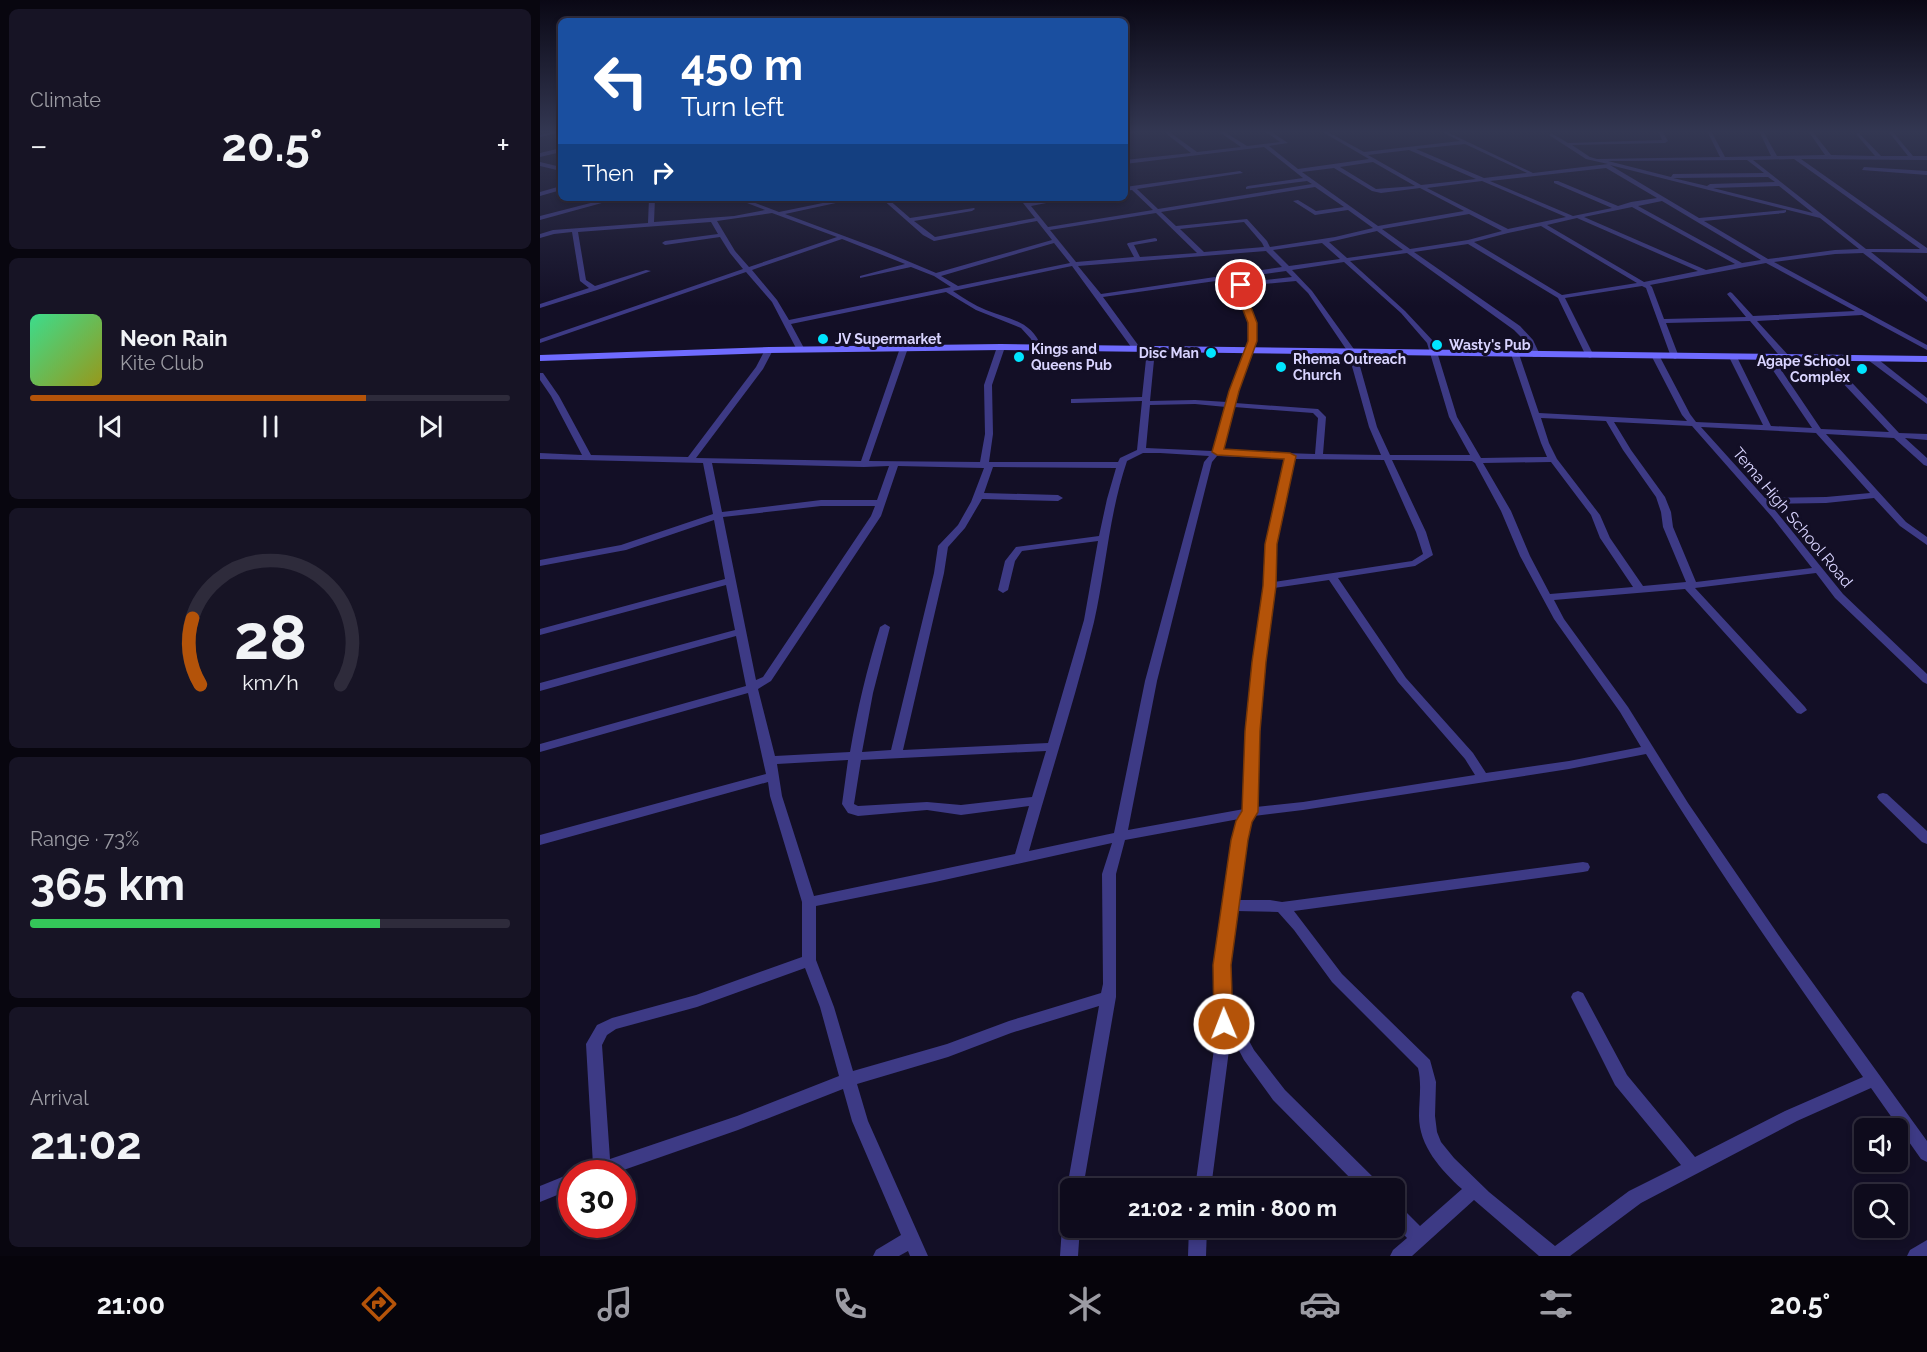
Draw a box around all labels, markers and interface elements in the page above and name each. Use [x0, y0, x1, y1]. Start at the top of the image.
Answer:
text: 450 m [681, 41, 803, 90]
icon: left [582, 42, 660, 120]
text: Climate [30, 88, 101, 112]
text: Turn left [681, 91, 784, 122]
text: 20.5° [222, 119, 322, 172]
text: − [30, 126, 48, 165]
text: + [496, 126, 510, 165]
icon: right [646, 156, 679, 189]
text: Then [582, 160, 634, 186]
pin [1215, 259, 1266, 310]
icon: arrive [1224, 268, 1257, 301]
text: Neon Rain [120, 325, 228, 351]
place label: JV Supermarket [835, 331, 942, 347]
marker: JV Supermarket [816, 332, 830, 346]
place label: Wasty's Pub [1449, 337, 1531, 353]
marker: Wasty's Pub [1430, 338, 1444, 352]
place label: Kings and Queens Pub [1031, 341, 1112, 373]
place label: Disc Man [1139, 345, 1199, 361]
marker: Disc Man [1204, 346, 1218, 360]
marker: Kings and Queens Pub [1012, 350, 1026, 364]
text: Kite Club [120, 351, 204, 375]
place label: Rhema Outreach Church [1293, 351, 1406, 383]
place label: Agape School Complex [1757, 353, 1851, 385]
marker: Rhema Outreach Church [1274, 360, 1288, 374]
marker: Agape School Complex [1855, 362, 1869, 376]
icon: previous [94, 410, 127, 443]
icon: pause [254, 410, 287, 443]
icon: next [414, 410, 447, 443]
street label: Tema High School Road [1729, 444, 1857, 591]
text: 28 [234, 600, 306, 674]
text: km/h [242, 670, 298, 695]
text: Range · 73% [30, 827, 139, 851]
text: 365 km [30, 858, 185, 911]
position arrow [1192, 992, 1256, 1056]
text: Arrival [30, 1086, 89, 1110]
text: 21:02 [30, 1117, 142, 1170]
map controls [1854, 1118, 1908, 1238]
button: sound [1854, 1118, 1908, 1172]
speed limit sign: 30 [558, 1160, 636, 1238]
button: search [1854, 1184, 1908, 1238]
text: 21:02 · 2 min · 800 m [1128, 1195, 1337, 1221]
icon: directions [358, 1283, 400, 1325]
icon: music [594, 1283, 636, 1325]
icon: phone [829, 1283, 871, 1325]
icon: climate [1064, 1283, 1106, 1325]
icon: car [1299, 1283, 1341, 1325]
icon: filters [1535, 1283, 1577, 1325]
text: 21:00 [97, 1289, 165, 1320]
text: 20.5° [1770, 1289, 1830, 1320]

